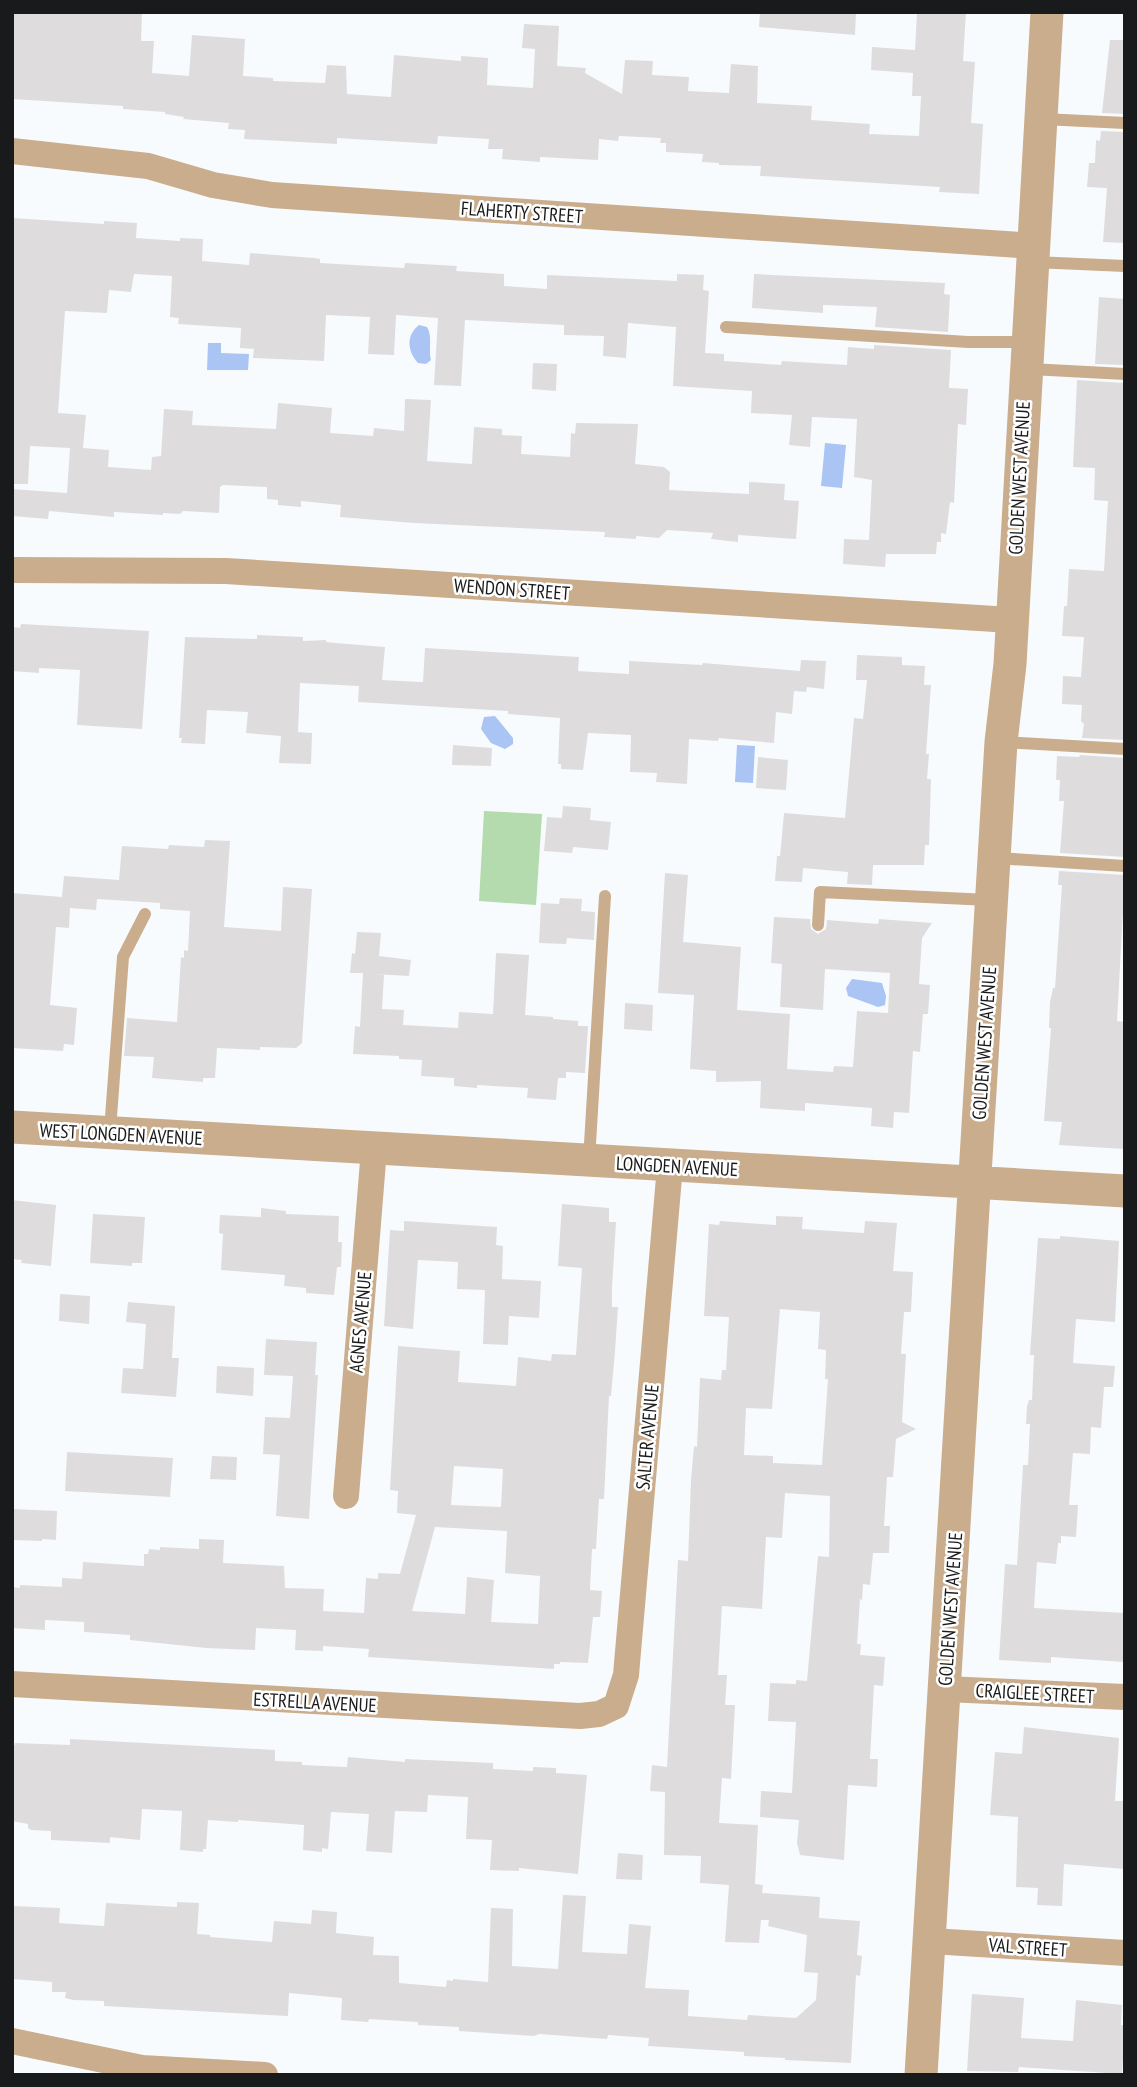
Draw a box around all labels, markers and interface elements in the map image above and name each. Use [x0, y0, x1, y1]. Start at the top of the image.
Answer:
street label: FLAHERTY STREET [460, 196, 584, 228]
street label: GOLDEN WEST AVENUE [1003, 401, 1035, 555]
street label: WENDON STREET [453, 573, 571, 605]
street label: GOLDEN WEST AVENUE [967, 966, 1001, 1120]
street label: WEST LONGDEN AVENUE [39, 1118, 203, 1150]
street label: LONGDEN AVENUE [615, 1151, 739, 1181]
street label: AGNES AVENUE [344, 1270, 376, 1374]
street label: SALTER AVENUE [630, 1383, 664, 1491]
street label: GOLDEN WEST AVENUE [933, 1532, 967, 1686]
street label: CRAIGLEE STREET [975, 1678, 1096, 1708]
street label: ESTRELLA AVENUE [253, 1687, 377, 1717]
street label: VAL STREET [987, 1932, 1069, 1962]

